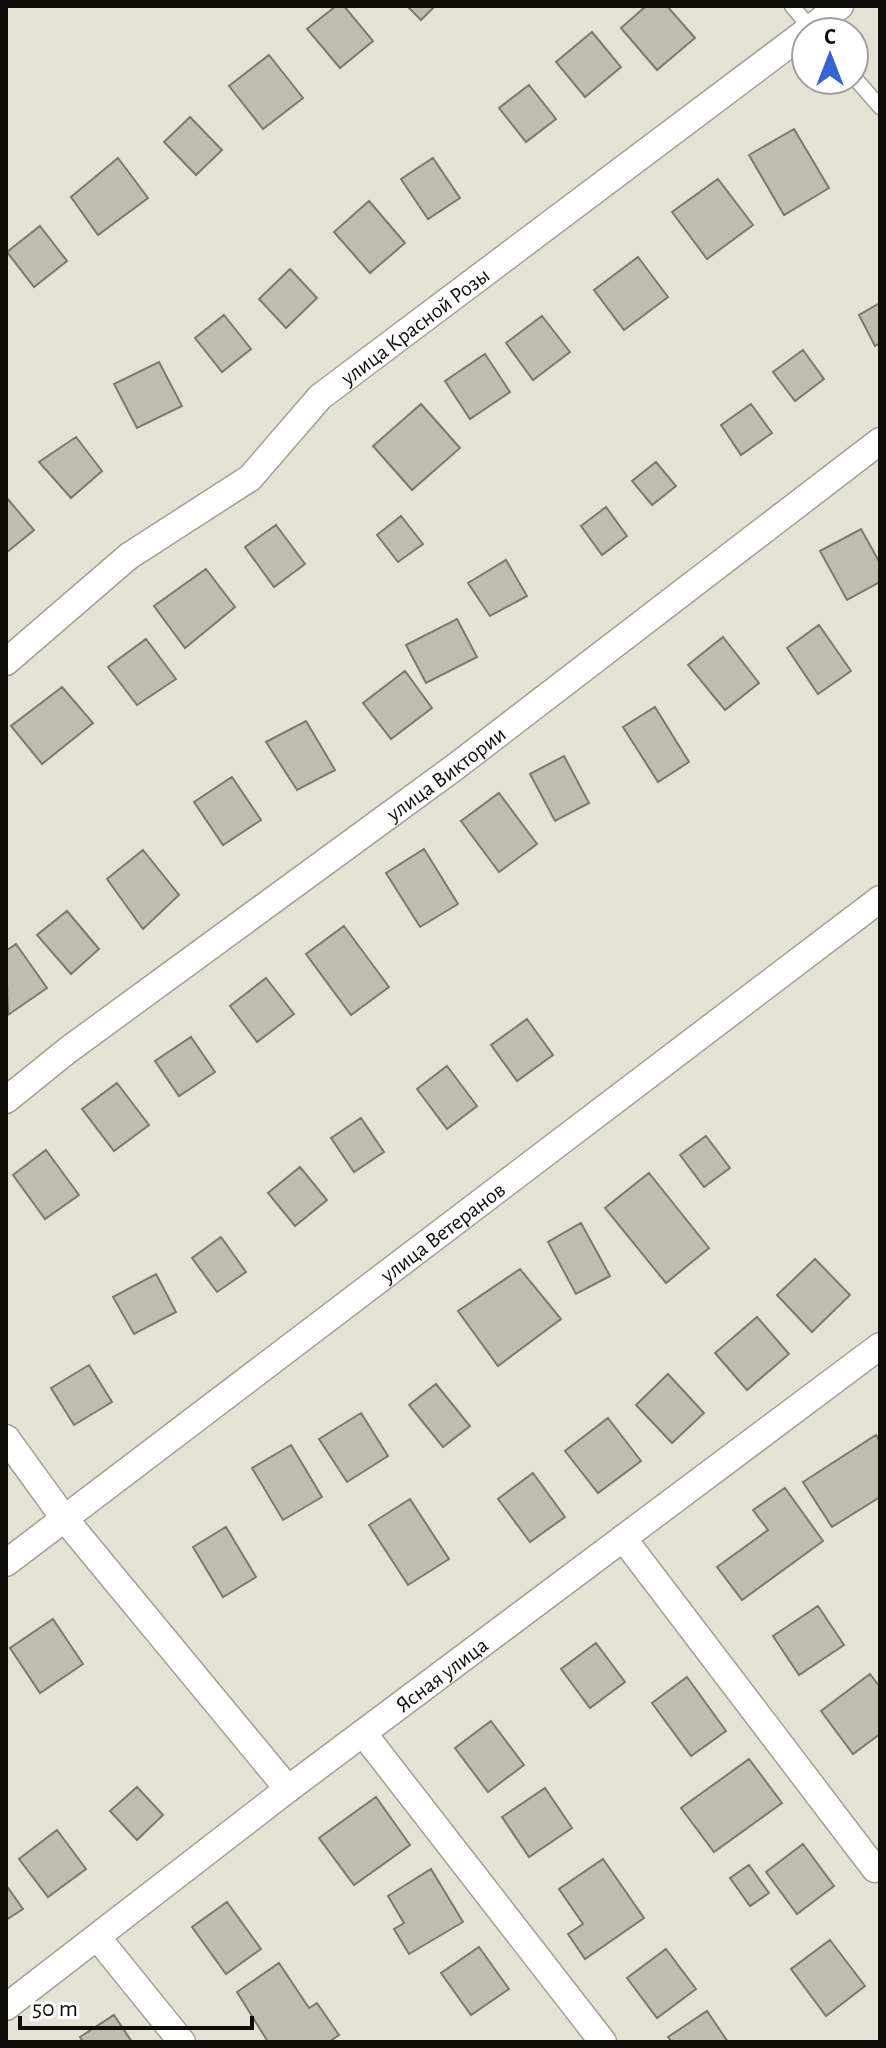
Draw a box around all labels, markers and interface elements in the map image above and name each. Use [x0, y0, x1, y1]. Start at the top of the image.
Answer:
north arrow [790, 16, 870, 96]
text: С [824, 26, 836, 48]
street label: улица Красной Розы [336, 264, 494, 390]
street label: улица Виктории [382, 723, 510, 826]
street label: улица Ветеранов [376, 1178, 509, 1287]
street label: Ясная улица [392, 1634, 492, 1716]
scale bar [20, 1980, 252, 2030]
text: 50 m [32, 1997, 78, 2021]

